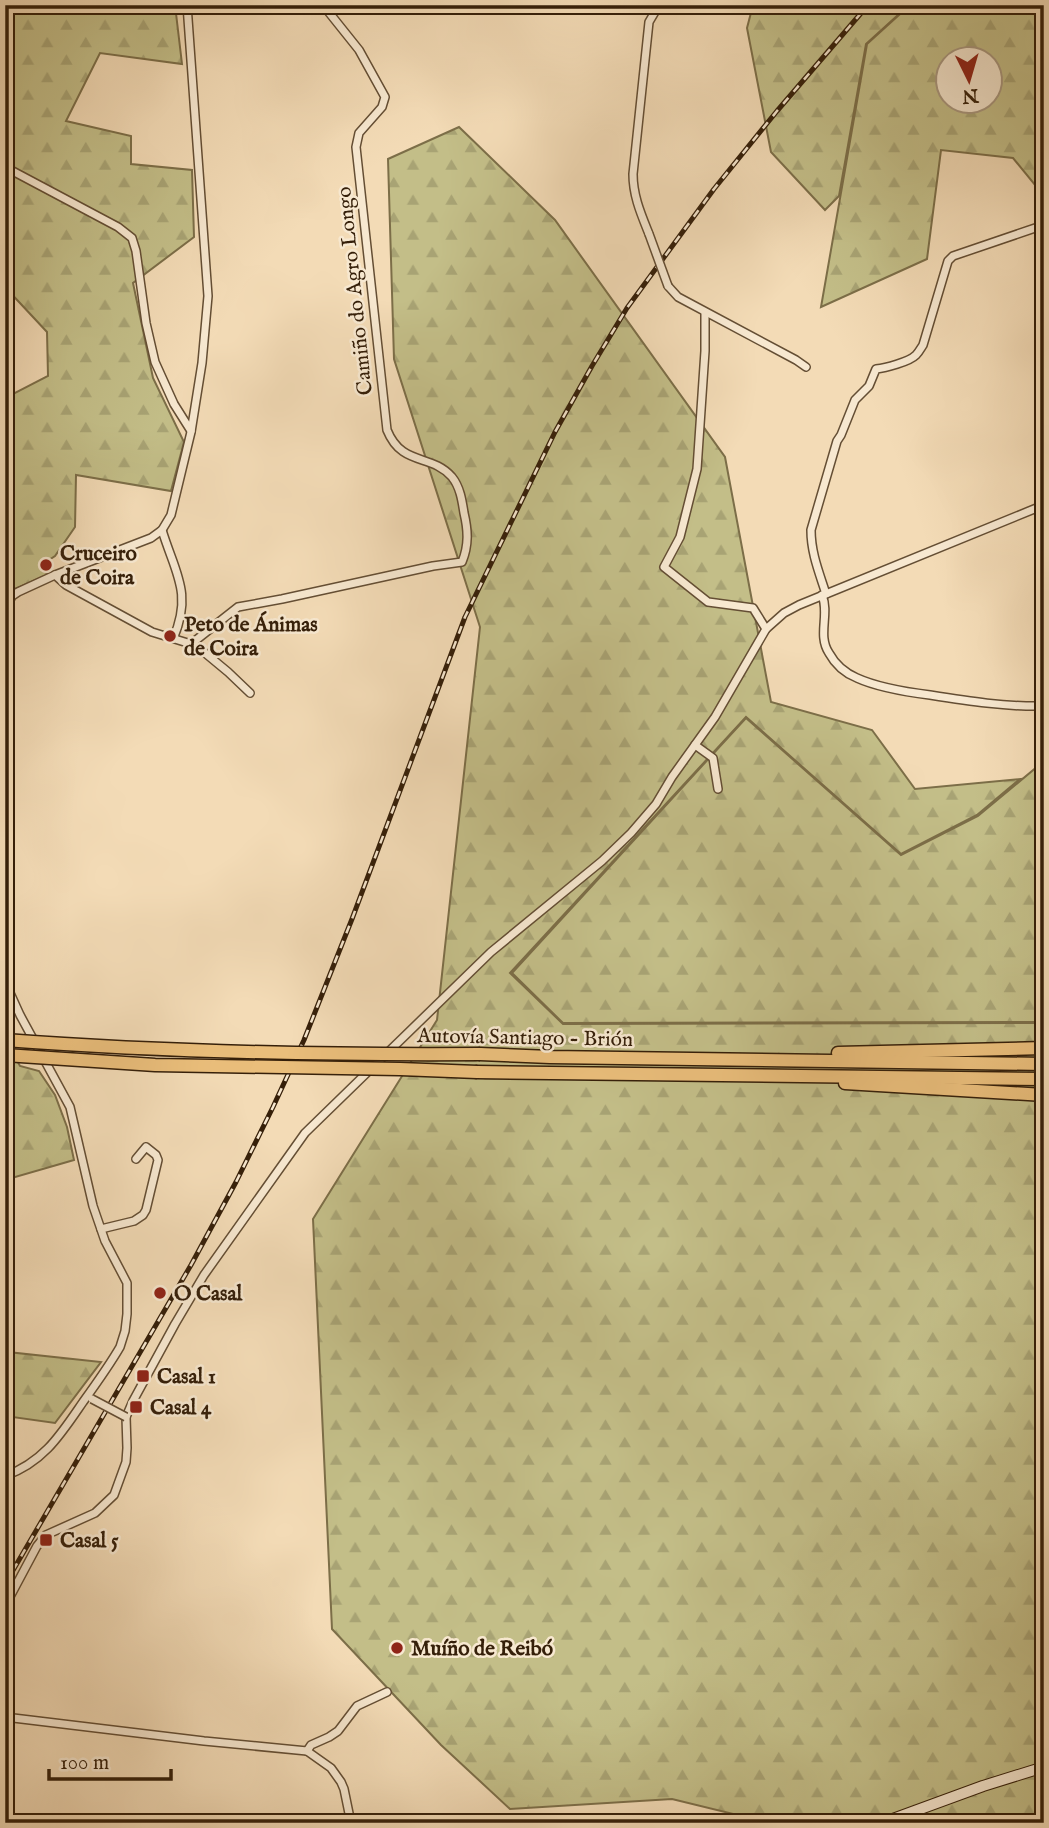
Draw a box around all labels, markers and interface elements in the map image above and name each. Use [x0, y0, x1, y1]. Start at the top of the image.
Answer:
north arrow [934, 46, 1004, 116]
text: N [961, 82, 981, 108]
street label: Camiño do Agro Longo [331, 185, 380, 396]
place label: Cruceiro de Coira [60, 541, 138, 592]
marker: Cruceiro de Coira [38, 557, 54, 573]
place label: Peto de Ánimas de Coira [184, 611, 318, 663]
marker: Peto de Ánimas de Coira [162, 628, 178, 644]
street label: Autovía Santiago - Brión [416, 1023, 633, 1054]
place label: O Casal [174, 1281, 244, 1308]
marker: O Casal [152, 1285, 168, 1301]
place label: Casal 1 [157, 1364, 216, 1391]
marker: Casal 1 [135, 1368, 151, 1384]
place label: Casal 4 [150, 1395, 212, 1422]
marker: Casal 4 [128, 1399, 144, 1415]
place label: Casal 5 [60, 1528, 119, 1555]
marker: Casal 5 [38, 1532, 54, 1548]
place label: Muíño de Reibó [411, 1636, 554, 1663]
marker: Muíño de Reibó [389, 1640, 405, 1656]
scale bar [49, 1737, 172, 1781]
text: 100 m [60, 1750, 109, 1777]

